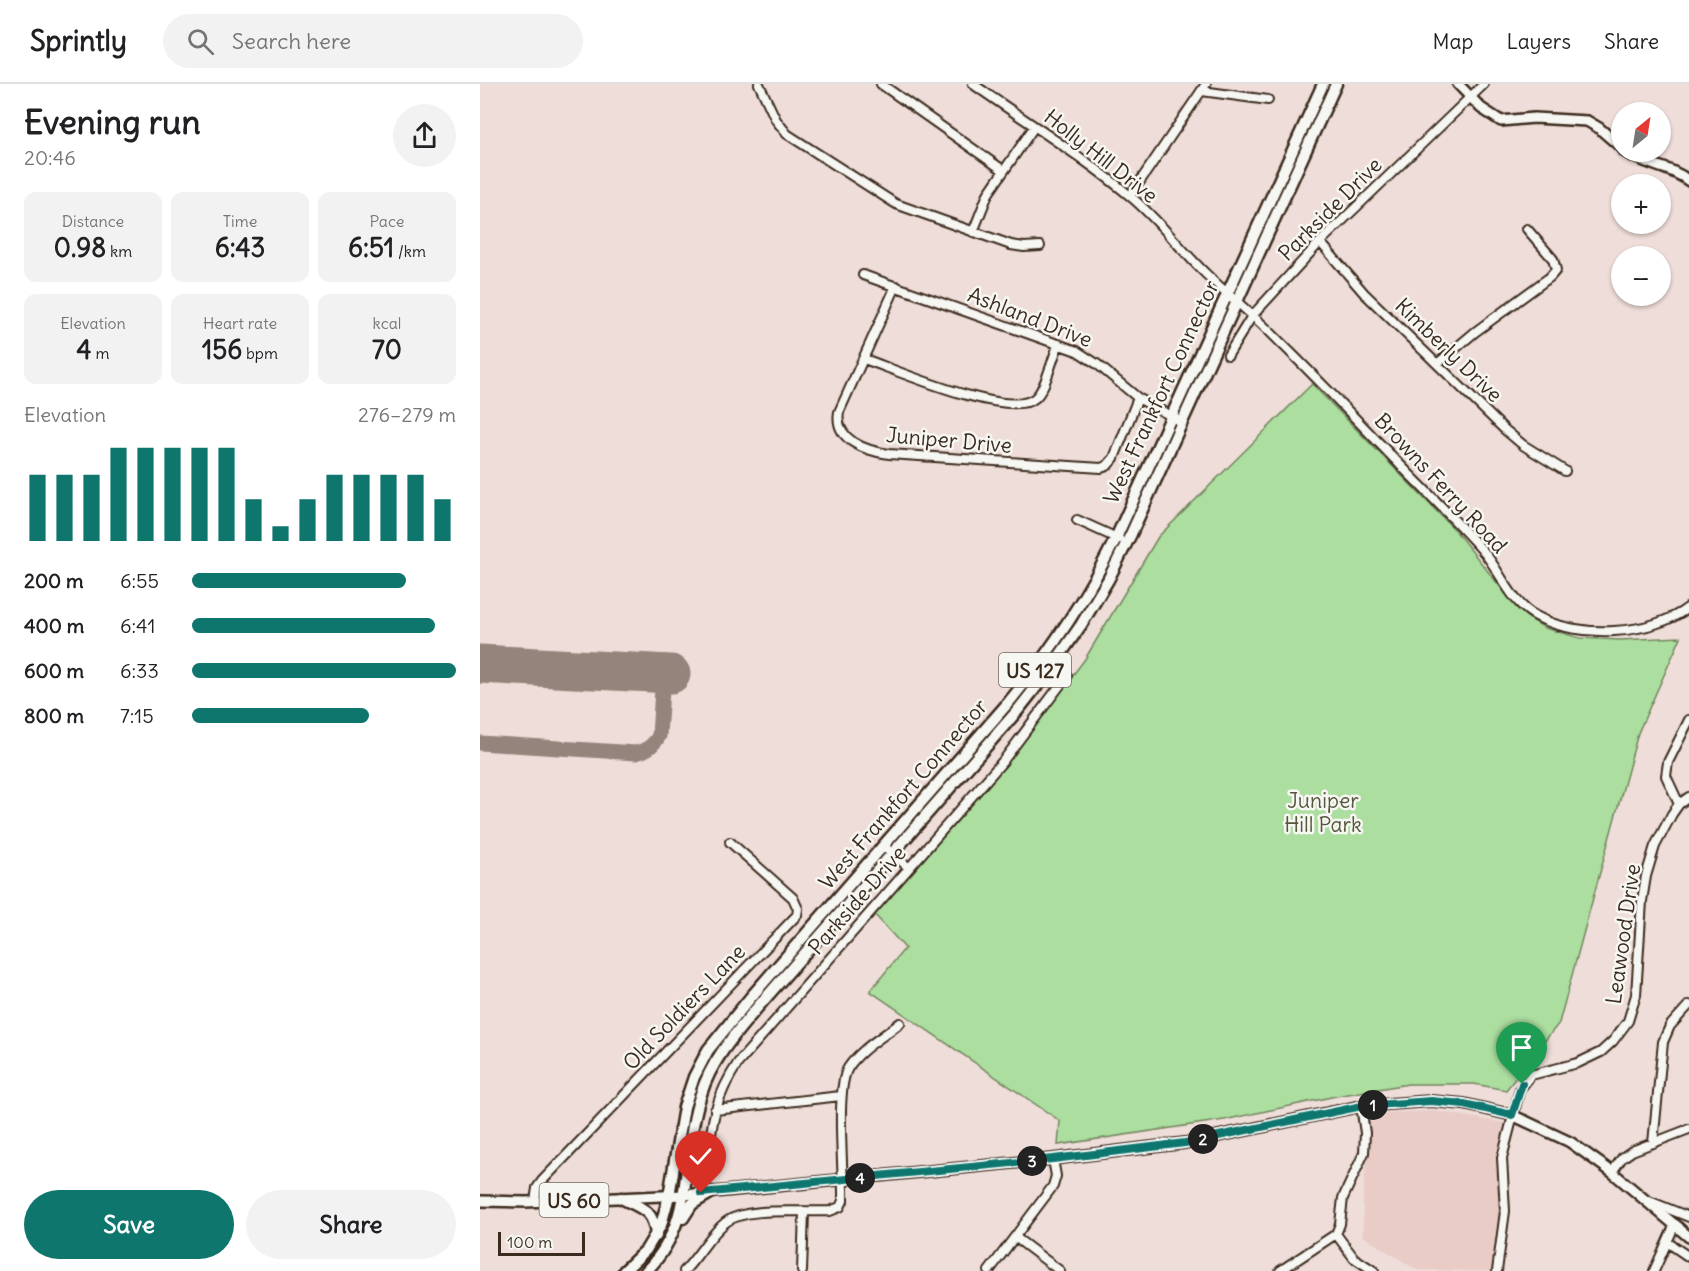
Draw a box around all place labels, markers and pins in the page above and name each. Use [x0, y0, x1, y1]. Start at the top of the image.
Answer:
pin [1496, 1022, 1547, 1084]
pin: 1 [1358, 1090, 1388, 1120]
pin: 2 [1188, 1124, 1218, 1154]
pin [675, 1131, 726, 1193]
pin: 3 [1017, 1146, 1047, 1176]
pin: 4 [845, 1163, 875, 1193]

